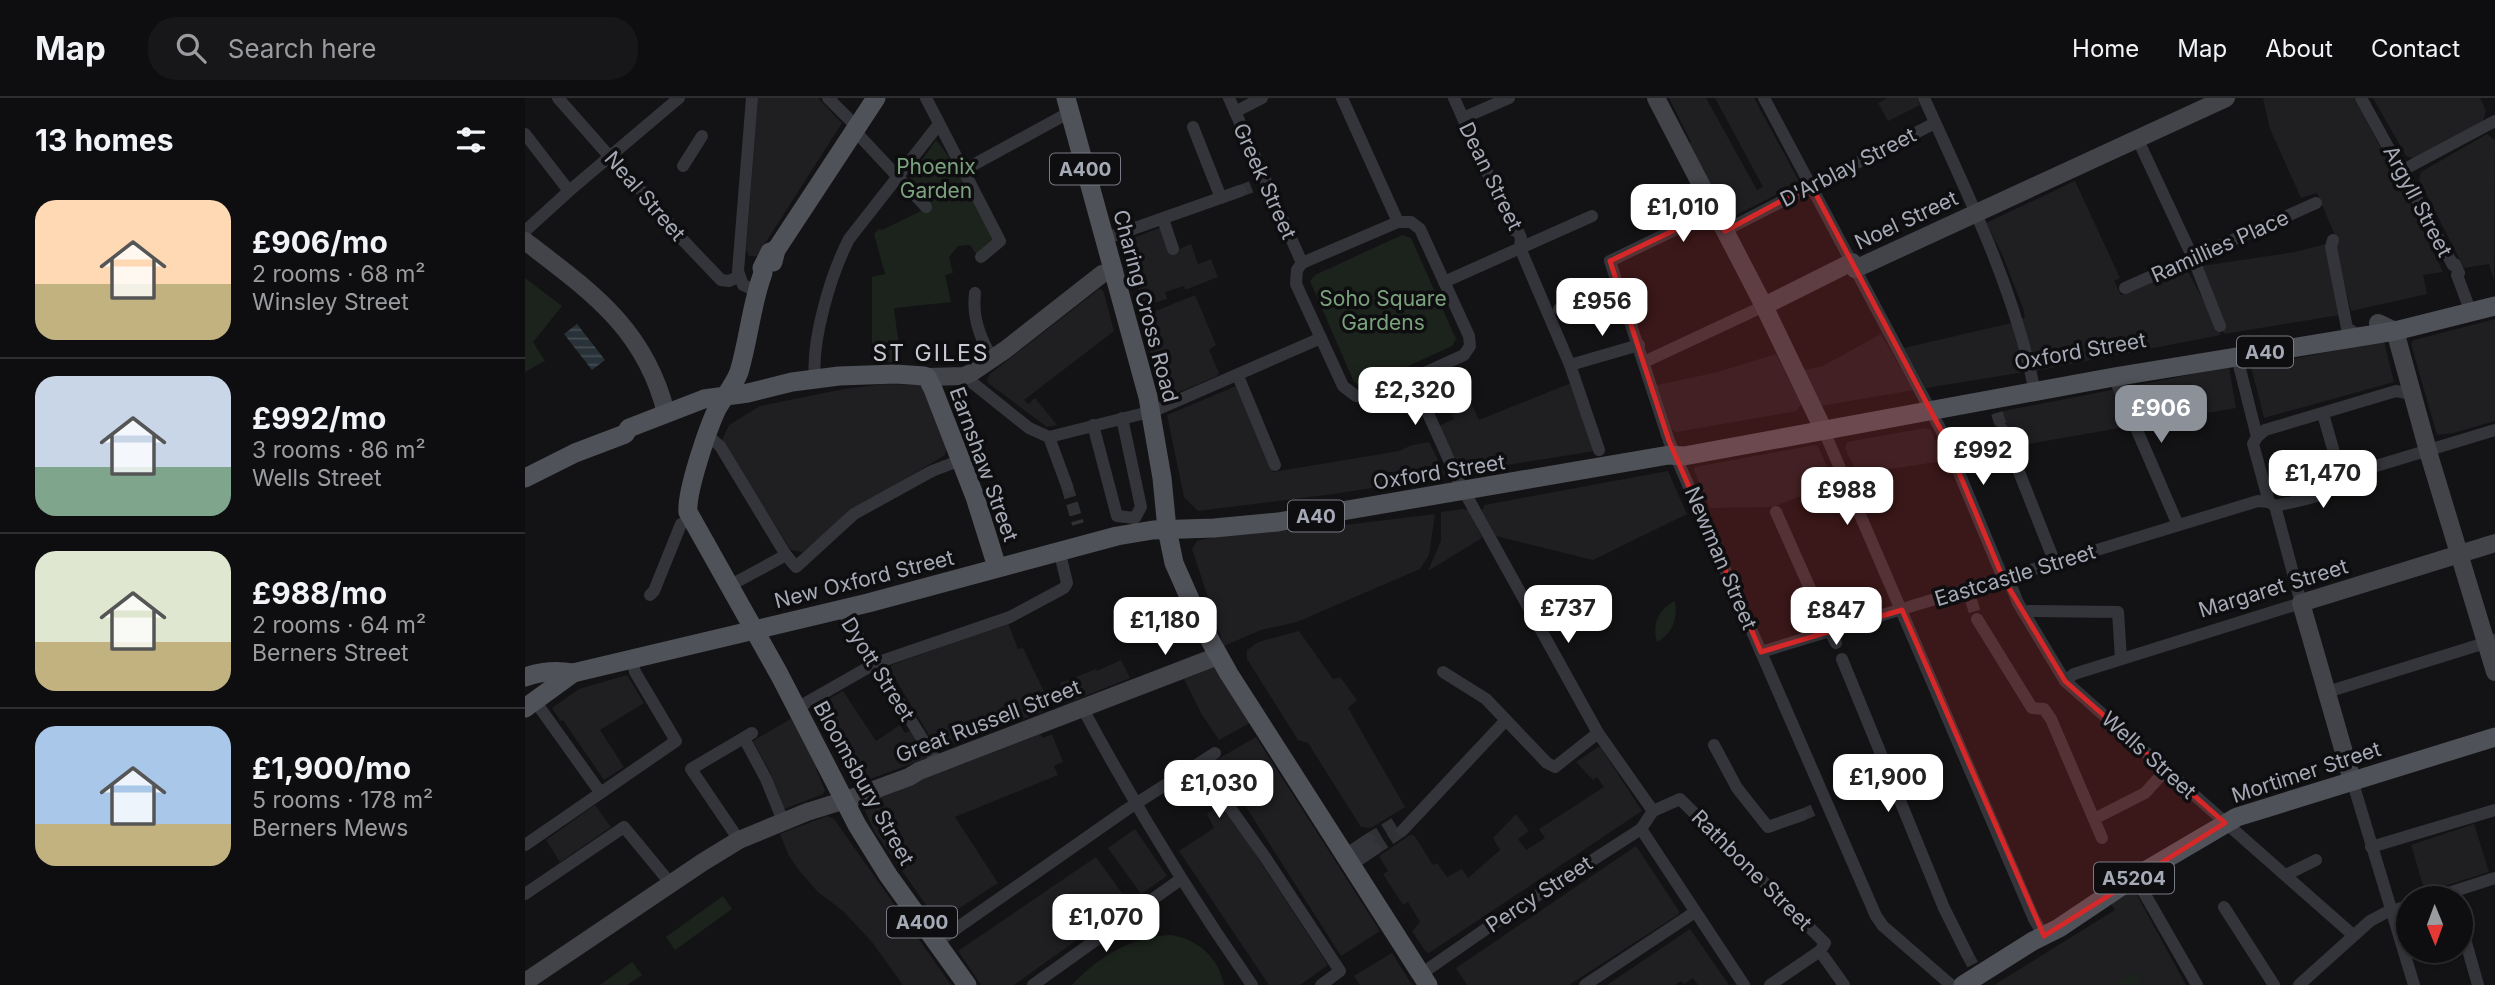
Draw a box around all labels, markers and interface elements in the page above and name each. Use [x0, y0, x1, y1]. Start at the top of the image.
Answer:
search box [148, 17, 638, 80]
text: Map [35, 28, 106, 68]
icon: search [172, 29, 210, 67]
text: Search here [228, 33, 376, 64]
text: Home [2072, 34, 2139, 63]
text: Map [2177, 34, 2227, 63]
text: About [2265, 34, 2333, 63]
text: Contact [2371, 34, 2460, 63]
street label: Dean Street [1454, 118, 1528, 234]
street label: Greek Street [1228, 119, 1302, 243]
icon: filters [452, 121, 490, 159]
text: 13 homes [35, 122, 174, 158]
street label: D'Arblay Street [1776, 122, 1920, 212]
street label: Argyll Street [2378, 141, 2458, 261]
street label: Neal Street [599, 146, 691, 246]
road number: A400 [1050, 153, 1120, 184]
park label: Phoenix Garden [896, 154, 976, 203]
pin: £1,010 [1626, 184, 1740, 244]
street label: Noel Street [1850, 185, 1962, 255]
text: £1,010 [1647, 193, 1719, 221]
street label: Ramillies Place [2147, 205, 2293, 287]
street label: Charing Cross Road [1108, 207, 1184, 405]
text: £906/mo [252, 224, 388, 260]
icon: home [91, 228, 175, 312]
text: 2 rooms · 68 m² [252, 260, 425, 288]
pin: £956 [1561, 278, 1643, 338]
park label: Soho Square Gardens [1319, 286, 1447, 335]
text: £956 [1572, 287, 1632, 315]
text: Winsley Street [252, 288, 409, 316]
street label: Oxford Street [2012, 327, 2148, 375]
road number: A40 [2237, 336, 2293, 368]
district label: ST GILES [873, 339, 990, 367]
pin: £2,320 [1358, 368, 1472, 427]
text: £2,320 [1374, 376, 1456, 404]
street label: Earnshaw Street [944, 383, 1024, 545]
pin: £906 [2120, 386, 2202, 445]
text: £906 [2131, 394, 2191, 422]
text: £992/mo [252, 400, 386, 436]
icon: home [91, 404, 175, 488]
pin: £992 [1942, 428, 2024, 487]
text: 3 rooms · 86 m² [252, 436, 426, 464]
text: £992 [1953, 436, 2013, 464]
street label: Oxford Street [1371, 449, 1507, 495]
pin: £1,470 [2266, 450, 2380, 510]
text: £1,470 [2285, 459, 2361, 487]
text: Wells Street [252, 464, 382, 492]
pin: £988 [1806, 468, 1888, 527]
text: £988 [1817, 476, 1877, 504]
street label: Newman Street [1680, 483, 1762, 633]
road number: A40 [1288, 500, 1344, 532]
street label: Eastcastle Street [1932, 539, 2098, 611]
street label: New Oxford Street [772, 545, 956, 613]
street label: Margaret Street [2195, 553, 2351, 623]
text: £988/mo [252, 575, 387, 611]
icon: home [91, 579, 175, 663]
pin: £737 [1527, 586, 1609, 645]
pin: £847 [1795, 588, 1877, 647]
text: £737 [1540, 594, 1596, 622]
text: £847 [1807, 596, 1865, 624]
pin: £1,180 [1108, 598, 1222, 657]
text: £1,180 [1130, 606, 1200, 634]
text: 2 rooms · 64 m² [252, 611, 426, 639]
street label: Dyott Street [836, 613, 920, 726]
text: Berners Street [252, 639, 409, 667]
street label: Great Russell Street [892, 674, 1084, 768]
street label: Bloomsbury Street [808, 696, 920, 870]
street label: Wells Street [2097, 706, 2201, 804]
street label: Mortimer Street [2228, 736, 2384, 808]
text: £1,900/mo [252, 750, 411, 786]
icon: home [91, 754, 175, 838]
pin: £1,900 [1831, 754, 1945, 814]
pin: £1,030 [1162, 760, 1276, 820]
text: £1,900 [1849, 763, 1927, 791]
text: £1,030 [1180, 769, 1258, 797]
text: 5 rooms · 178 m² [252, 786, 433, 814]
street label: Rathbone Street [1687, 805, 1817, 935]
text: Berners Mews [252, 814, 408, 842]
street label: Percy Street [1481, 850, 1597, 938]
road number: A5204 [2094, 862, 2174, 894]
north arrow [2396, 886, 2473, 962]
map controls [2396, 886, 2473, 963]
pin: £1,070 [1049, 894, 1163, 954]
text: £1,070 [1068, 903, 1144, 931]
road number: A400 [887, 906, 957, 937]

